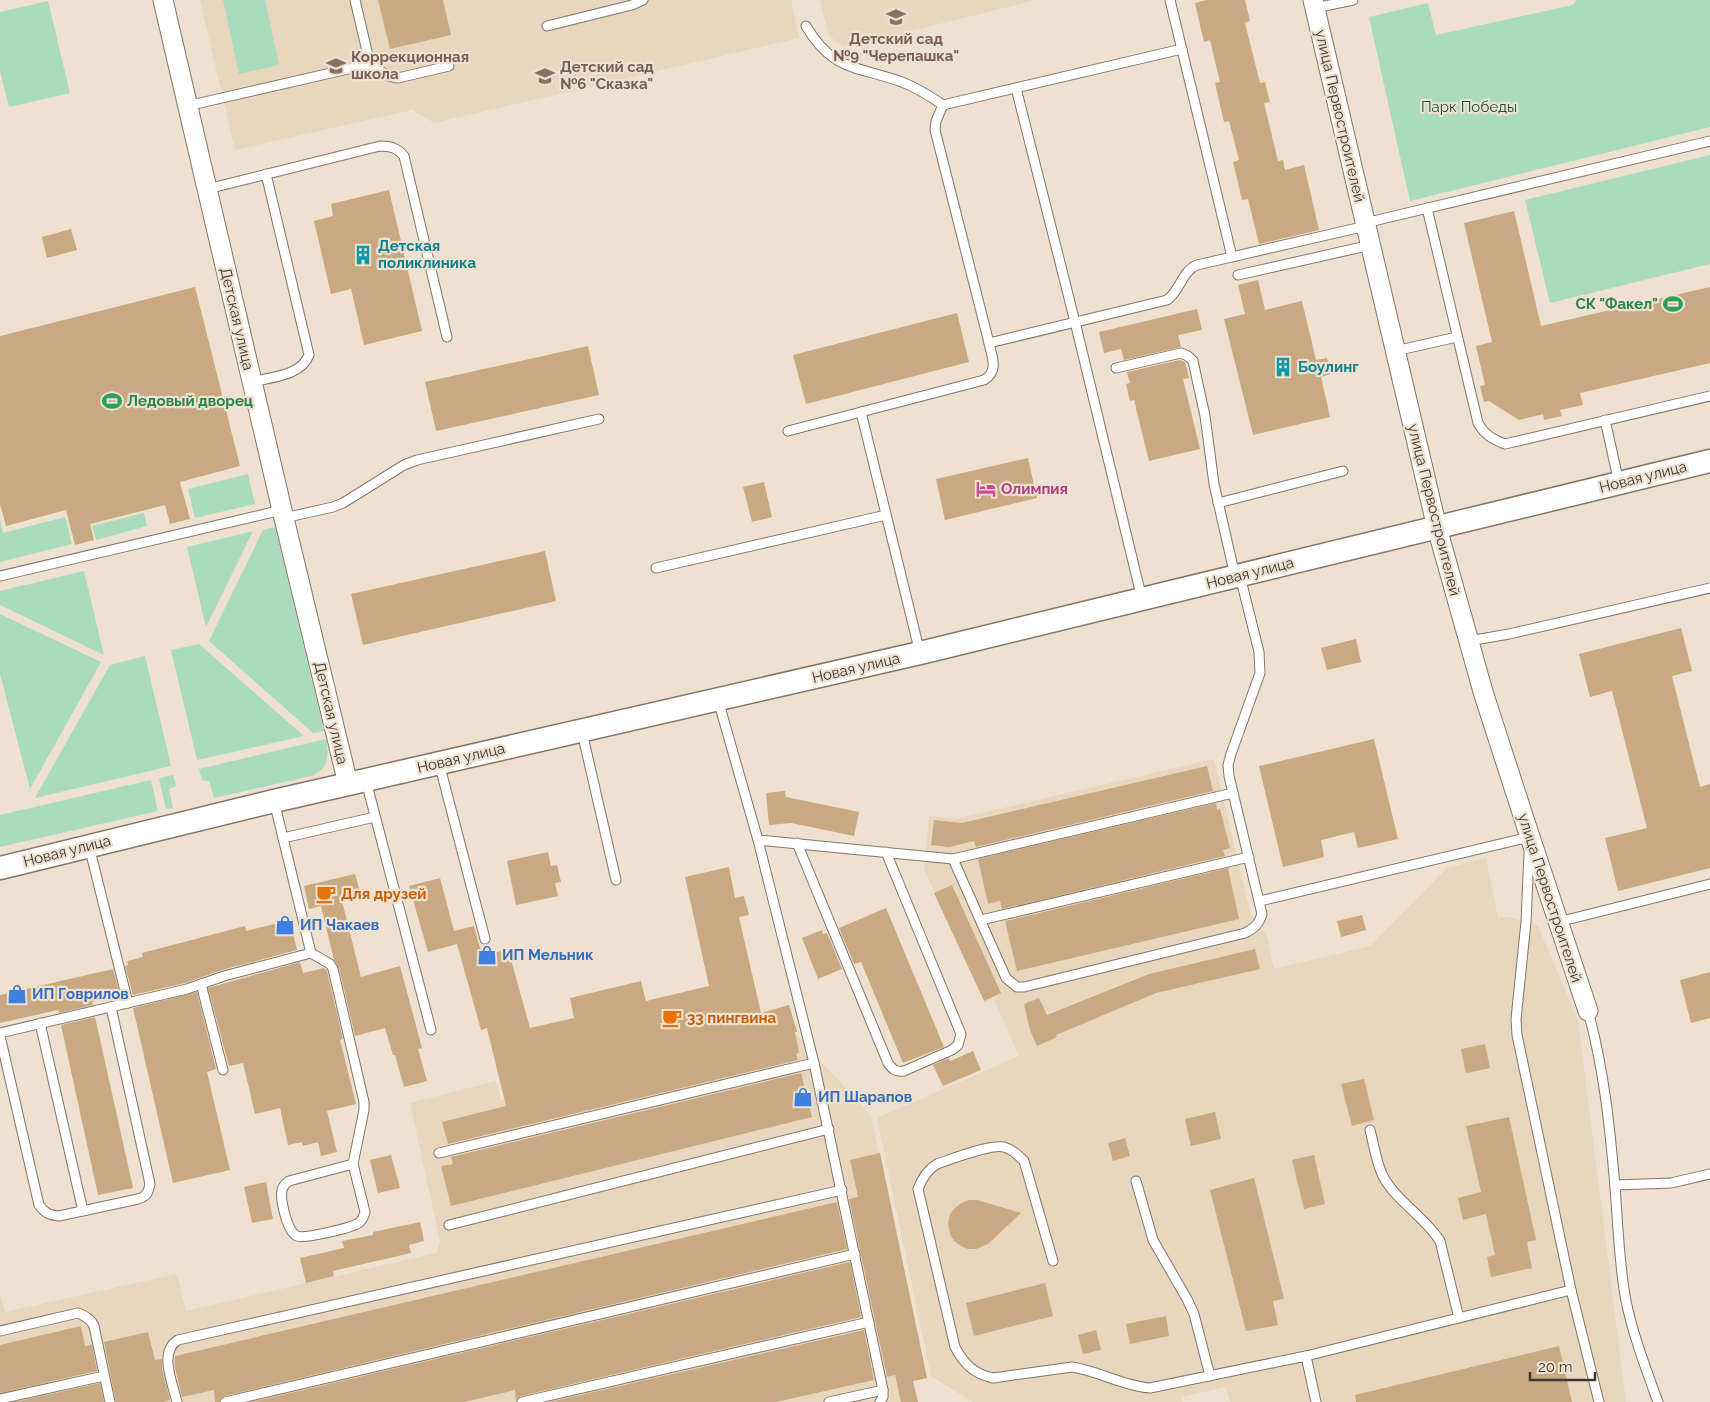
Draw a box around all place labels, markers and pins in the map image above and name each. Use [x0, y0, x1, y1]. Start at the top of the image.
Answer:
school or university icon: Детский сад №9 "Черепашка" [885, 6, 907, 28]
place label: Детский сад №9 "Черепашка" [833, 30, 959, 65]
place label: Коррекционная школа [351, 48, 469, 83]
school or university icon: Коррекционная школа [325, 55, 347, 77]
place label: Детский сад №6 "Сказка" [560, 58, 654, 93]
school or university icon: Детский сад №6 "Сказка" [534, 65, 556, 87]
place label: Детская поликлиника [378, 237, 476, 272]
building icon: Детская поликлиника [352, 244, 374, 266]
sports icon: СК "Факел" [1662, 293, 1684, 315]
place label: СК "Факел" [1575, 295, 1658, 313]
building icon: Боулинг [1272, 356, 1294, 378]
place label: Боулинг [1298, 358, 1359, 376]
sports icon: Ледовый дворец [101, 390, 123, 412]
place label: Ледовый дворец [127, 392, 253, 410]
hotel icon: Олимпия [975, 478, 997, 500]
place label: Олимпия [1001, 480, 1068, 498]
cafe icon: Для друзей [315, 883, 337, 905]
place label: Для друзей [341, 885, 426, 903]
shop icon: ИП Чакаев [274, 914, 296, 936]
place label: ИП Чакаев [300, 916, 379, 934]
shop icon: ИП Мельник [476, 944, 498, 966]
place label: ИП Мельник [502, 946, 594, 964]
shop icon: ИП Говрилов [6, 983, 28, 1005]
place label: ИП Говрилов [32, 985, 129, 1003]
cafe icon: 33 пингвина [661, 1007, 683, 1029]
place label: 33 пингвина [687, 1009, 777, 1027]
shop icon: ИП Шарапов [792, 1086, 814, 1108]
place label: ИП Шарапов [818, 1088, 912, 1106]

